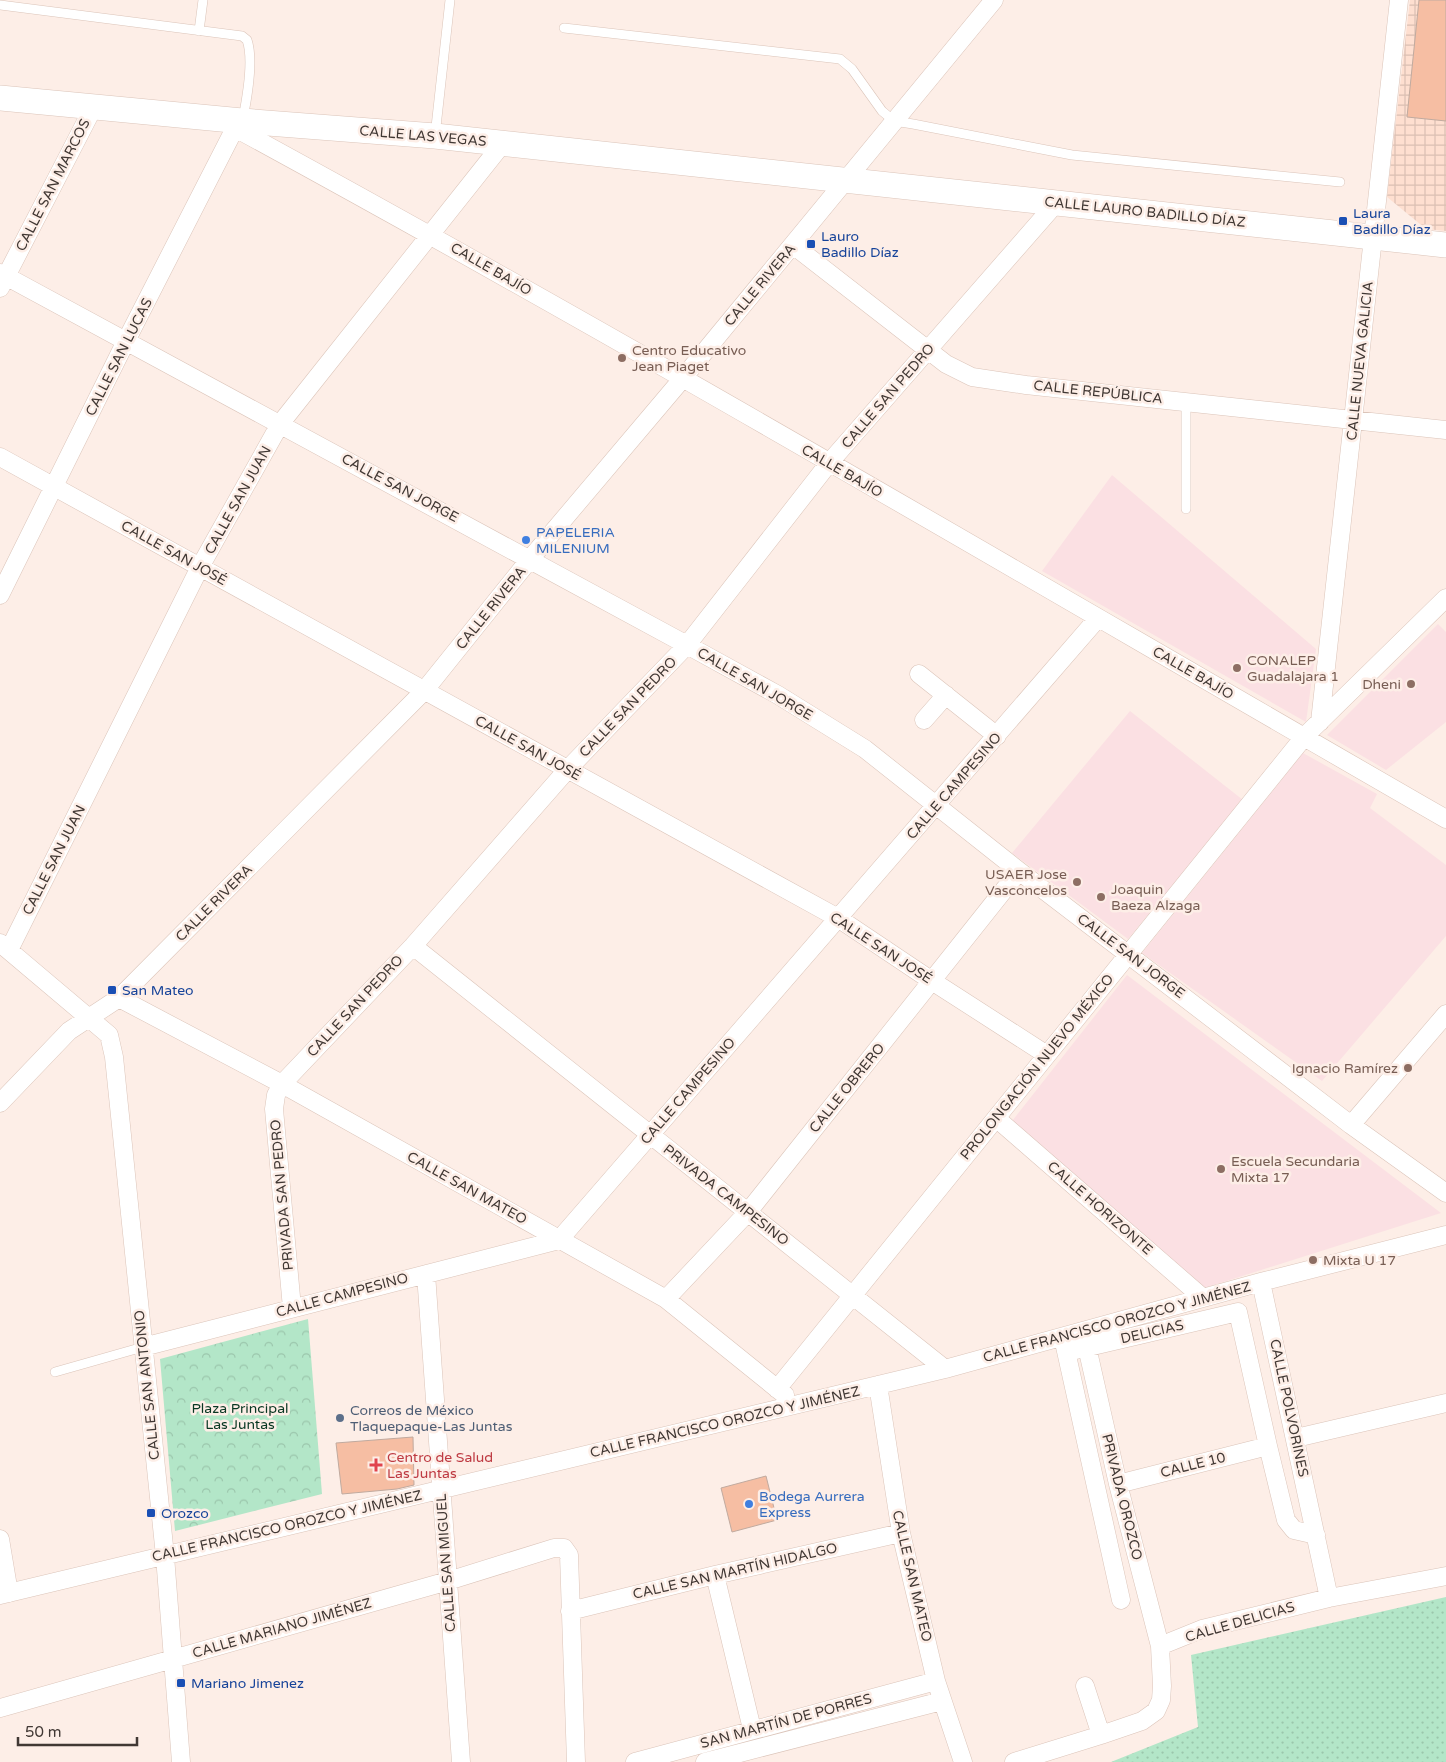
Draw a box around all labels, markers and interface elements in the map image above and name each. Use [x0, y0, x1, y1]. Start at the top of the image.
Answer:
street label: CALLE SAN MARCOS [12, 116, 94, 254]
street label: CALLE LAS VEGAS [359, 122, 488, 150]
street label: CALLE LAURO BADILLO DÍAZ [1044, 193, 1246, 231]
place label: Laura Badillo Díaz [1353, 205, 1431, 238]
marker: Laura Badillo Díaz [1337, 215, 1349, 227]
place label: Lauro Badillo Díaz [821, 228, 899, 261]
marker: Lauro Badillo Díaz [805, 238, 817, 250]
street label: CALLE BAJÍO [447, 239, 535, 299]
street label: CALLE RIVERA [721, 241, 799, 329]
street label: CALLE NUEVA GALICIA [1343, 280, 1377, 442]
street label: CALLE SAN LUCAS [82, 295, 156, 419]
street label: CALLE SAN PEDRO [838, 340, 938, 452]
place label: Centro Educativo Jean Piaget [632, 342, 746, 375]
marker: Centro Educativo Jean Piaget [616, 352, 628, 364]
street label: CALLE REPÚBLICA [1033, 377, 1163, 407]
street label: CALLE BAJÍO [798, 441, 886, 501]
street label: CALLE SAN JUAN [201, 443, 275, 557]
street label: CALLE SAN JORGE [339, 450, 462, 526]
street label: CALLE SAN JOSÉ [118, 517, 230, 589]
place label: PAPELERIA MILENIUM [536, 524, 615, 557]
marker: PAPELERIA MILENIUM [520, 534, 532, 546]
street label: CALLE RIVERA [452, 563, 530, 653]
street label: CALLE BAJÍO [1149, 643, 1237, 703]
street label: CALLE SAN JORGE [694, 644, 816, 724]
place label: CONALEP Guadalajara 1 [1247, 652, 1339, 685]
street label: CALLE SAN PEDRO [576, 653, 680, 761]
marker: CONALEP Guadalajara 1 [1231, 662, 1243, 674]
place label: Dheni [1362, 676, 1401, 693]
marker: Dheni [1405, 678, 1417, 690]
street label: CALLE SAN JOSÉ [472, 712, 584, 784]
street label: CALLE CAMPESINO [903, 729, 1005, 843]
street label: CALLE SAN JUAN [19, 802, 89, 918]
street label: CALLE RIVERA [172, 861, 256, 945]
place label: USAER Jose Vasconcelos [985, 866, 1067, 899]
marker: USAER Jose Vasconcelos [1071, 876, 1083, 888]
place label: Joaquin Baeza Alzaga [1111, 881, 1200, 914]
marker: Joaquin Baeza Alzaga [1095, 891, 1107, 903]
street label: CALLE SAN JOSÉ [827, 909, 935, 987]
street label: CALLE SAN JORGE [1074, 910, 1188, 1002]
street label: CALLE SAN PEDRO [303, 952, 407, 1060]
street label: PROLONGACIÓN NUEVO MÉXICO [957, 971, 1117, 1163]
place label: San Mateo [122, 982, 194, 999]
marker: San Mateo [106, 984, 118, 996]
street label: CALLE CAMPESINO [637, 1034, 739, 1148]
street label: CALLE OBRERO [806, 1040, 888, 1136]
place label: Ignacio Ramírez [1292, 1060, 1398, 1077]
marker: Ignacio Ramírez [1402, 1062, 1414, 1074]
street label: PRIVADA SAN PEDRO [267, 1119, 297, 1271]
street label: PRIVADA CAMPESINO [660, 1141, 792, 1249]
street label: CALLE SAN MATEO [404, 1148, 530, 1228]
place label: Escuela Secundaria Mixta 17 [1231, 1153, 1360, 1186]
street label: CALLE HORIZONTE [1044, 1158, 1156, 1258]
marker: Escuela Secundaria Mixta 17 [1215, 1163, 1227, 1175]
place label: Mixta U 17 [1323, 1252, 1396, 1269]
marker: Mixta U 17 [1307, 1254, 1319, 1266]
street label: CALLE CAMPESINO [274, 1269, 410, 1321]
street label: CALLE FRANCISCO OROZCO Y JIMÉNEZ [981, 1278, 1253, 1366]
street label: CALLE SAN ANTONIO [131, 1309, 163, 1461]
street label: DELICIAS [1119, 1316, 1186, 1348]
street label: CALLE POLVORINES [1266, 1337, 1312, 1479]
street label: CALLE FRANCISCO OROZCO Y JIMÉNEZ [588, 1383, 862, 1461]
park label: Plaza Principal Las Juntas [192, 1400, 288, 1433]
place label: Correos de México Tlaquepaque-Las Juntas [350, 1402, 513, 1435]
marker: Correos de México Tlaquepaque-Las Juntas [334, 1412, 346, 1424]
street label: PRIVADA OROZCO [1098, 1432, 1146, 1562]
place label: Centro de Salud Las Juntas [387, 1449, 493, 1482]
street label: CALLE 10 [1159, 1449, 1227, 1481]
marker: Centro de Salud Las Juntas [369, 1458, 383, 1472]
street label: CALLE FRANCISCO OROZCO Y JIMÉNEZ [150, 1487, 424, 1565]
place label: Bodega Aurrera Express [759, 1488, 865, 1521]
street label: CALLE SAN MIGUEL [433, 1493, 459, 1633]
marker: Bodega Aurrera Express [743, 1498, 755, 1510]
place label: Orozco [161, 1505, 209, 1522]
marker: Orozco [145, 1507, 157, 1519]
street label: CALLE SAN MATEO [889, 1508, 935, 1644]
street label: CALLE SAN MARTÍN HIDALGO [631, 1539, 839, 1603]
street label: CALLE MARIANO JIMÉNEZ [190, 1594, 374, 1662]
street label: CALLE DELICIAS [1183, 1598, 1297, 1646]
place label: Mariano Jimenez [191, 1675, 304, 1692]
marker: Mariano Jimenez [175, 1677, 187, 1689]
street label: SAN MARTÍN DE PORRES [698, 1690, 874, 1752]
scale bar [18, 1714, 136, 1746]
text: 50 m [25, 1723, 62, 1741]

